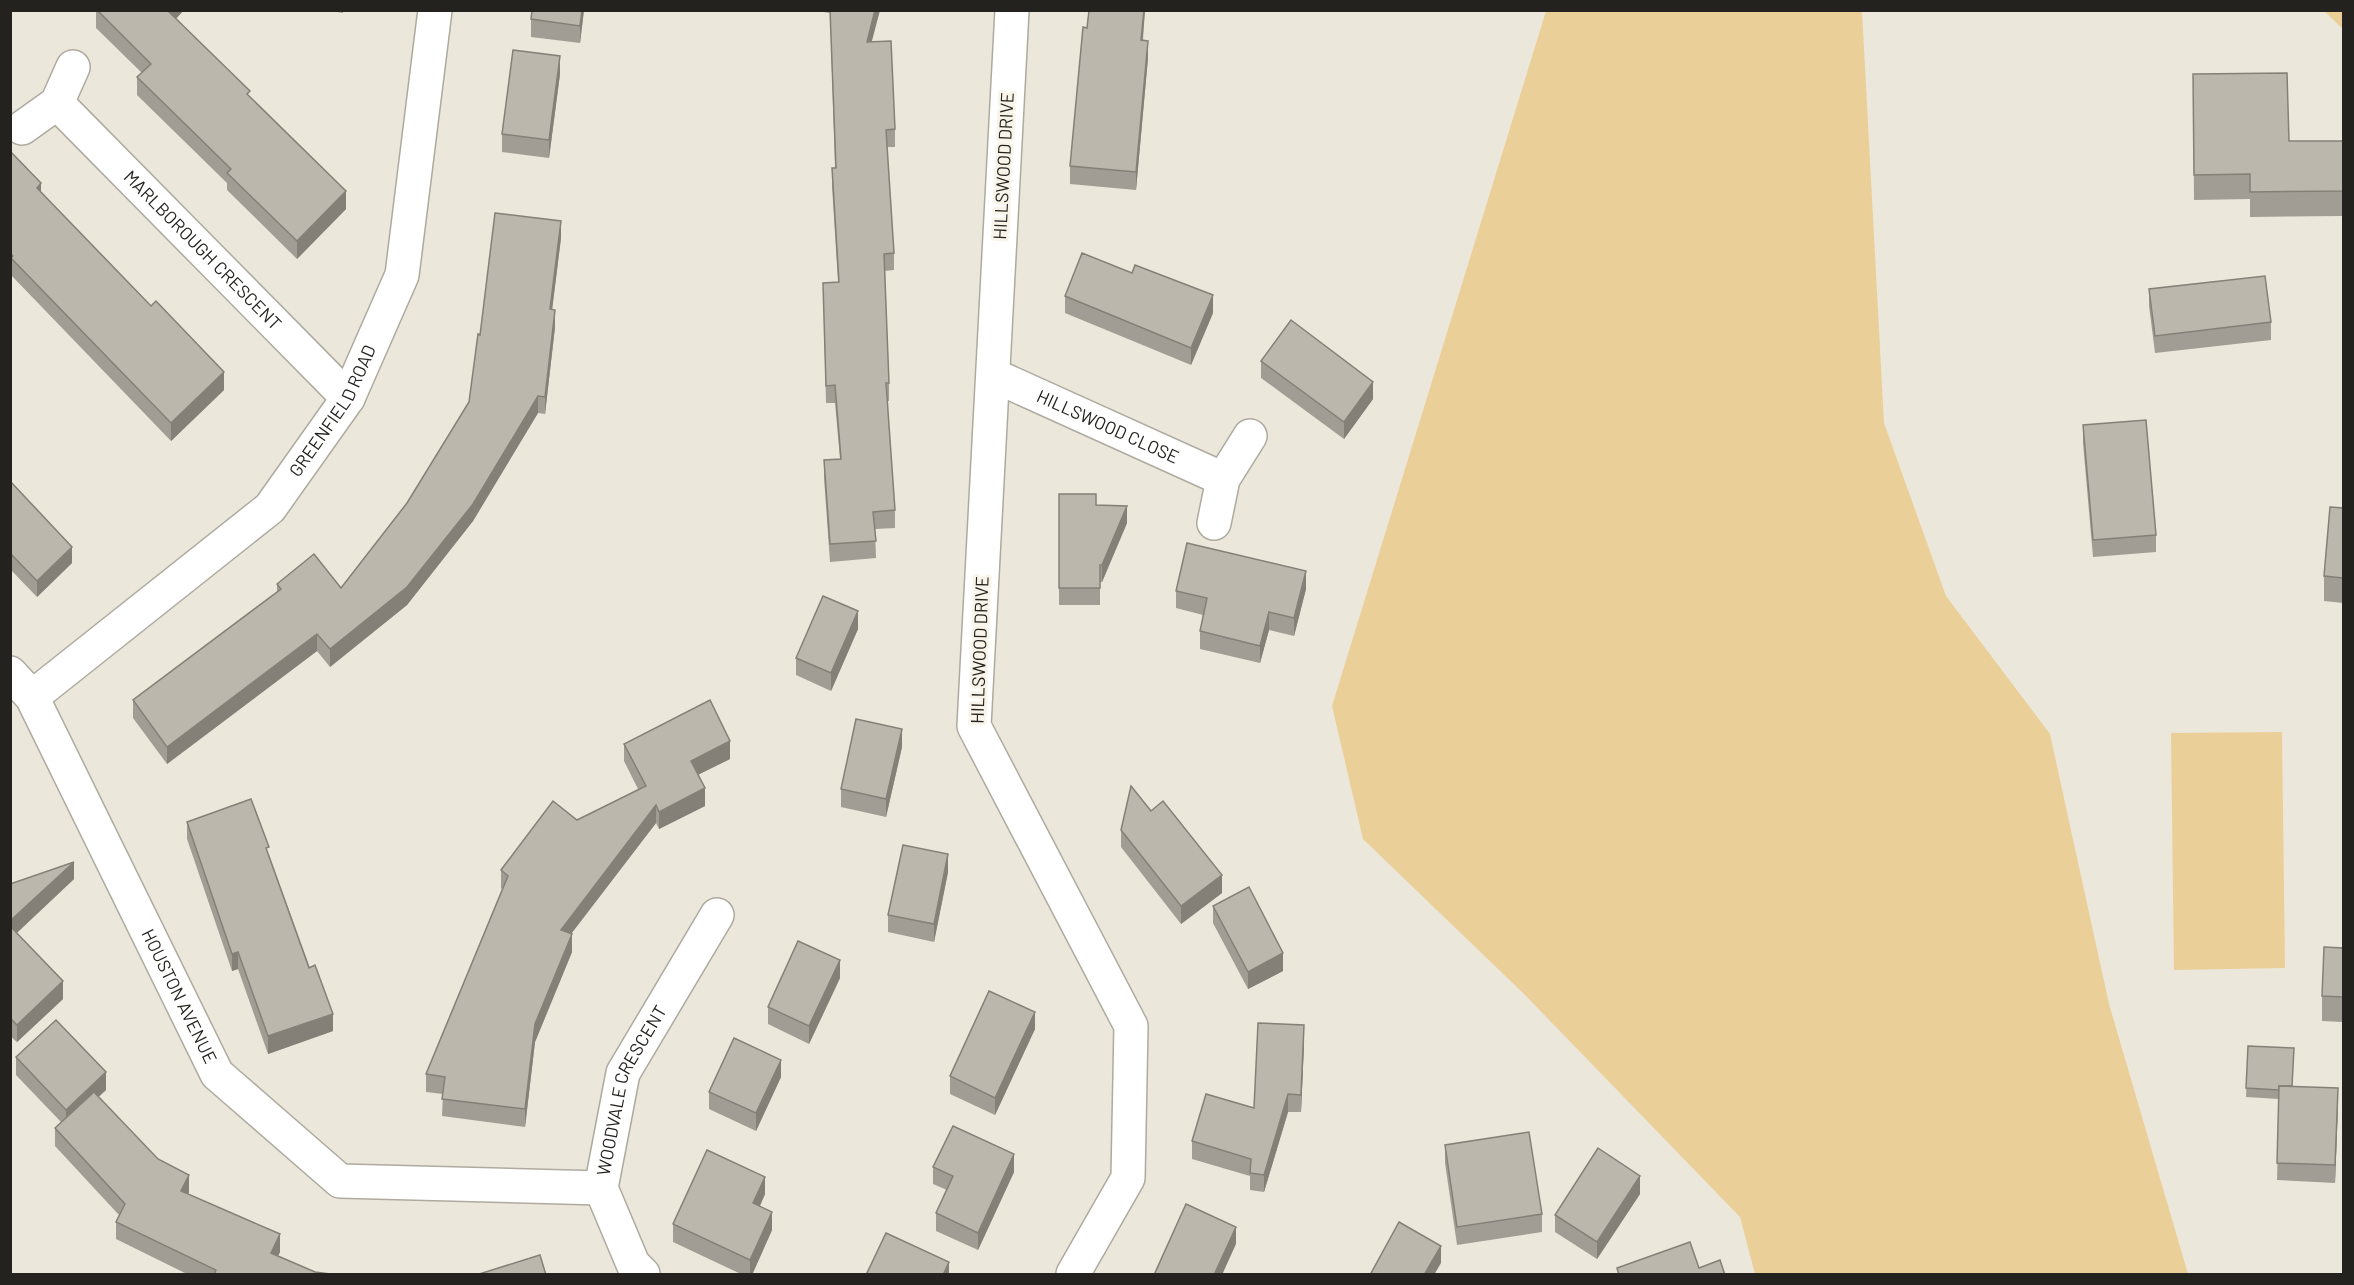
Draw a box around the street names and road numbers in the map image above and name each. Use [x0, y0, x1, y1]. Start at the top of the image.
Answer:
street label: HILLSWOOD DRIVE [988, 92, 1018, 240]
street label: MARLBOROUGH CRESCENT [120, 165, 286, 334]
street label: GREENFIELD ROAD [284, 341, 380, 481]
street label: HILLSWOOD CLOSE [1034, 384, 1183, 468]
street label: HILLSWOOD DRIVE [965, 576, 993, 724]
street label: HOUSTON AVENUE [137, 925, 222, 1067]
street label: WOODVALE CRESCENT [592, 1001, 671, 1177]

